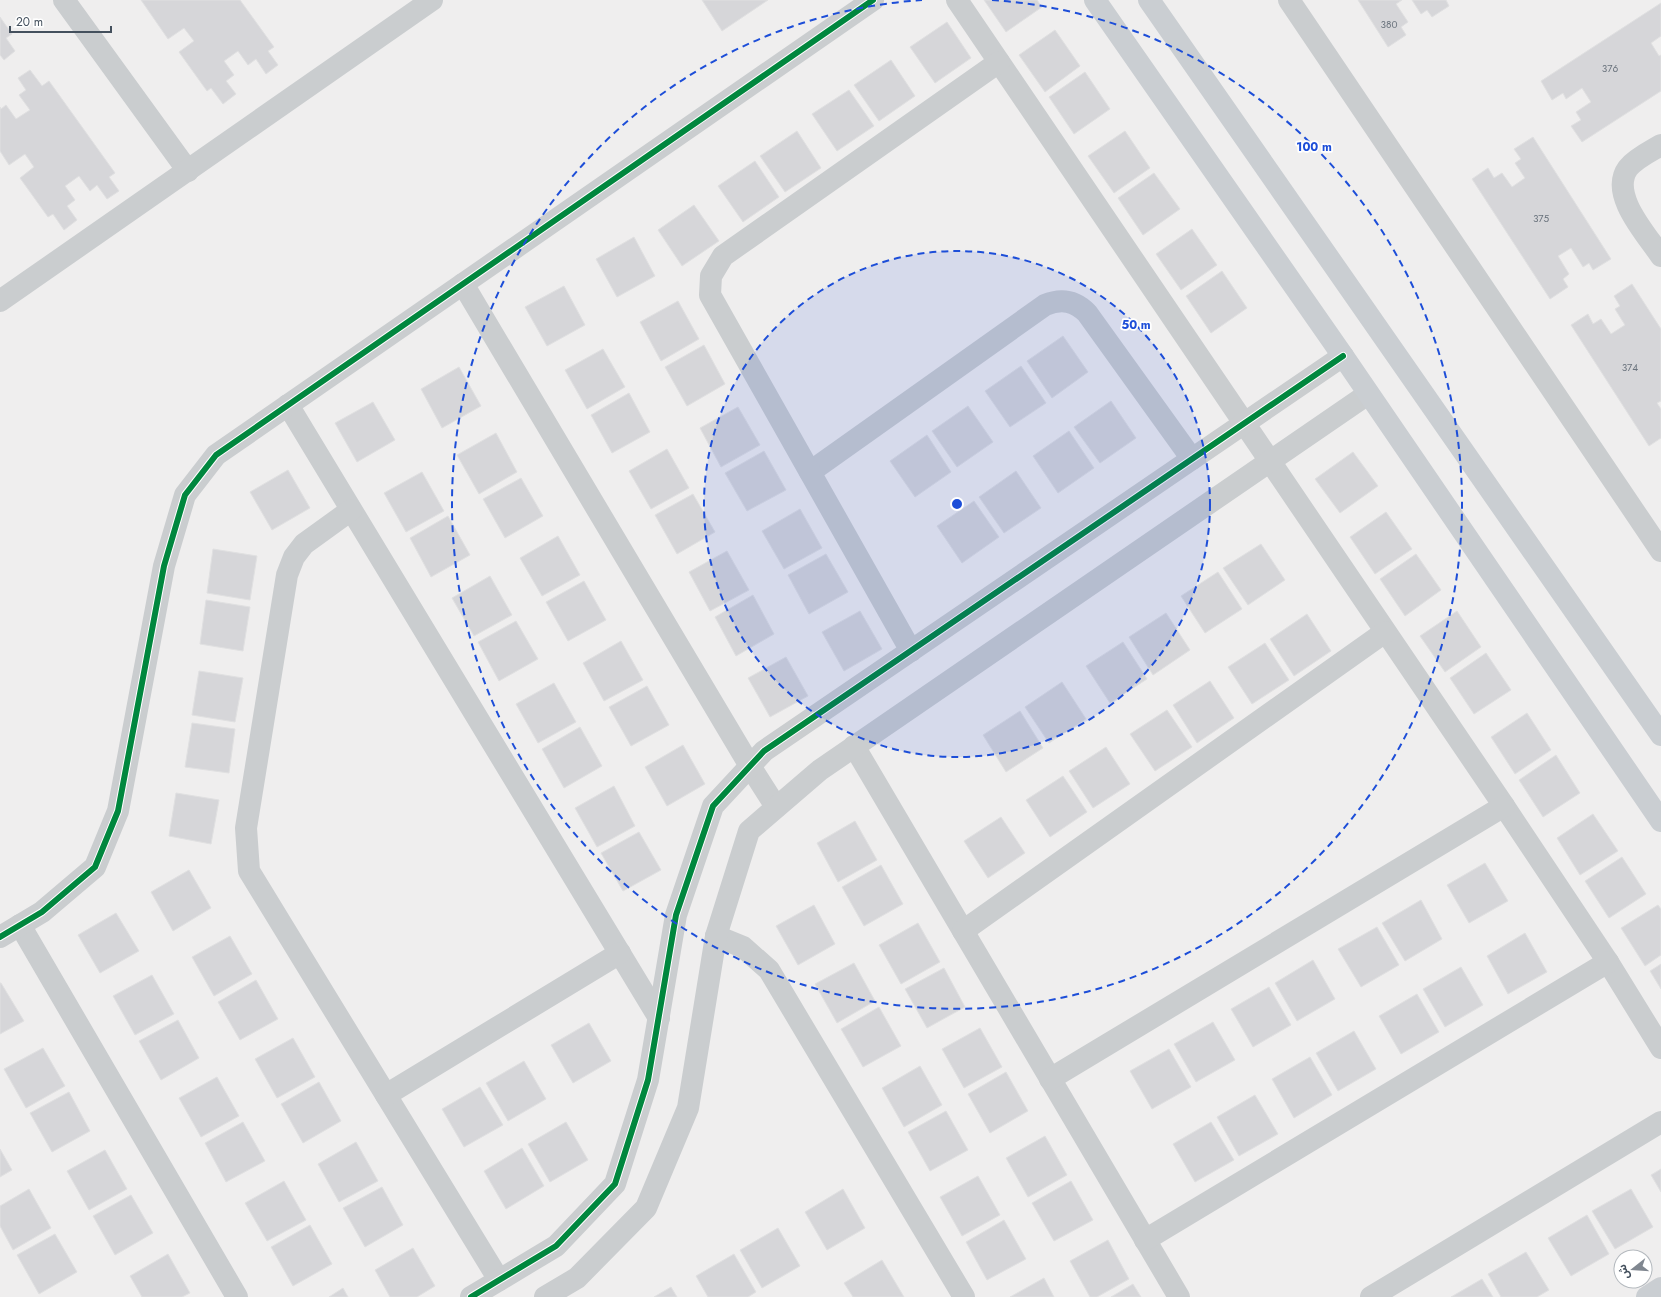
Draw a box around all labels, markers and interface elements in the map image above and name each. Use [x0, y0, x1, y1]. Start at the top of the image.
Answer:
scale bar [10, 8, 111, 34]
text: 20 m [16, 13, 43, 31]
house number: 380 [1381, 17, 1397, 32]
house number: 376 [1602, 61, 1618, 76]
text: 100 m [1296, 138, 1332, 156]
house number: 375 [1533, 211, 1549, 226]
text: 50 m [1121, 316, 1151, 334]
house number: 374 [1622, 360, 1638, 375]
centre of rings [950, 497, 964, 511]
north arrow [1613, 1249, 1653, 1289]
text: ش [1614, 1262, 1633, 1281]

